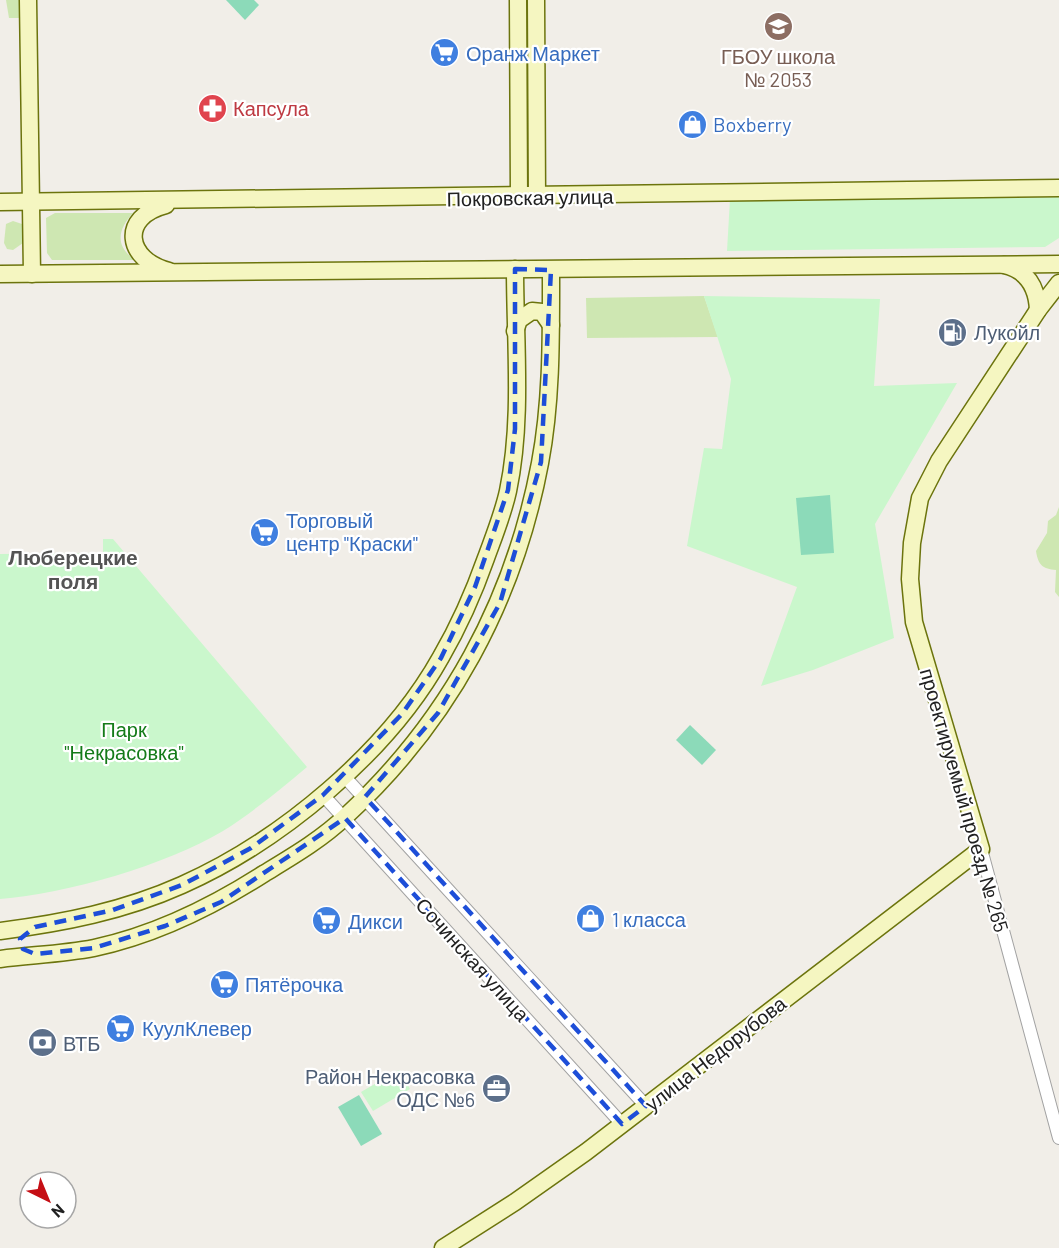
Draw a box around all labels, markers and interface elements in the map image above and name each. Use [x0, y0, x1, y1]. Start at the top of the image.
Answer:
school or university icon: ГБОУ школа № 2053 [762, 10, 794, 42]
supermarket icon: Оранж Маркет [429, 37, 461, 69]
place label: Оранж Маркет [466, 41, 600, 65]
place label: ГБОУ школа № 2053 [721, 44, 836, 91]
pharmacy icon: Капсула [196, 92, 228, 124]
place label: Капсула [233, 96, 310, 120]
shop icon: Boxberry [676, 108, 708, 140]
place label: Boxberry [713, 112, 792, 136]
street label: Покровская улица [446, 184, 615, 210]
fuel station icon: Лукойл [937, 316, 969, 348]
place label: Лукойл [974, 320, 1040, 344]
place label: Торговый центр "Краски" [286, 508, 418, 555]
supermarket icon: Торговый центр "Краски" [249, 516, 281, 548]
district label: Люберецкие поля [8, 544, 138, 593]
street label: проектируемый проезд № 265 [916, 665, 1014, 935]
park label: Парк "Некрасовка" [64, 717, 184, 764]
street label: Сочинская улица [411, 892, 535, 1026]
shop icon: 1 класса [575, 903, 607, 935]
supermarket icon: Дикси [311, 905, 343, 937]
place label: 1 класса [612, 907, 687, 931]
place label: Дикси [348, 909, 403, 933]
supermarket icon: Пятёрочка [208, 968, 240, 1000]
place label: Пятёрочка [245, 972, 344, 996]
street label: улица Недорубова [640, 990, 791, 1115]
supermarket icon: КуулКлевер [105, 1012, 137, 1044]
place label: КуулКлевер [142, 1016, 252, 1040]
bank icon: ВТБ [26, 1027, 58, 1059]
place label: ВТБ [63, 1031, 100, 1055]
place label: Район Некрасовка ОДС №6 [305, 1064, 476, 1111]
office icon: Район Некрасовка ОДС №6 [480, 1072, 512, 1104]
north arrow [18, 1170, 78, 1230]
text: N [48, 1201, 69, 1222]

